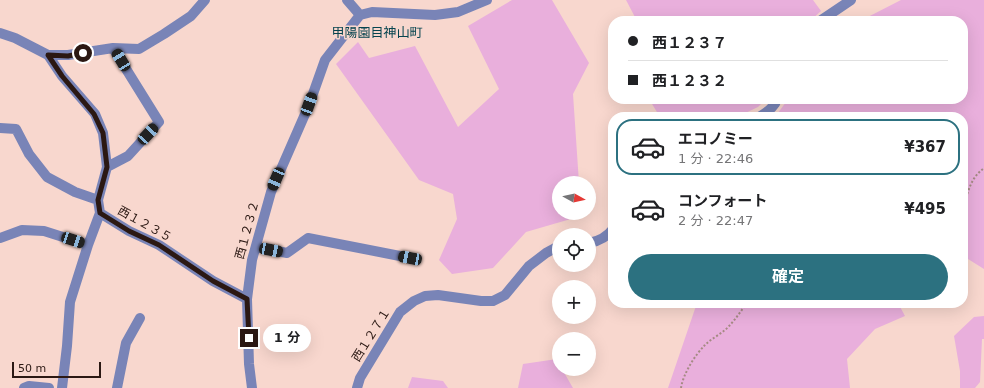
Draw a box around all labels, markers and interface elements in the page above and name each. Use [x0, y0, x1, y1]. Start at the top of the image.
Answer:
district label: 甲陽園目神山町 [331, 25, 423, 40]
text: 西１２３７ [652, 34, 727, 52]
route start [74, 44, 92, 62]
car [110, 47, 132, 73]
text: 西１２３２ [652, 72, 727, 90]
car [299, 91, 319, 117]
car [135, 121, 161, 147]
icon: car [630, 129, 666, 165]
text: エコノミー [678, 130, 753, 148]
text: ¥367 [904, 138, 946, 156]
text: 1 分 · 22:46 [678, 151, 753, 166]
car [266, 166, 286, 192]
north arrow [552, 176, 596, 220]
map controls [552, 176, 596, 376]
icon: car [630, 191, 666, 227]
text: コンフォート [678, 192, 768, 210]
street label: 西１２３２ [232, 199, 262, 261]
text: ¥495 [904, 200, 946, 218]
street label: 西１２３５ [115, 203, 175, 245]
text: 2 分 · 22:47 [678, 213, 753, 228]
button: locate [552, 228, 596, 272]
car [60, 231, 86, 249]
car [258, 242, 284, 258]
car [397, 250, 423, 266]
button: 確定 [628, 254, 948, 300]
button: + [552, 280, 596, 324]
street label: 西１２７１ [349, 306, 393, 364]
callout: 1 分 [263, 324, 311, 352]
route end [240, 329, 258, 347]
text: 1 分 [274, 330, 300, 345]
button: − [552, 332, 596, 376]
scale bar [12, 360, 101, 379]
text: 50 m [18, 362, 46, 375]

